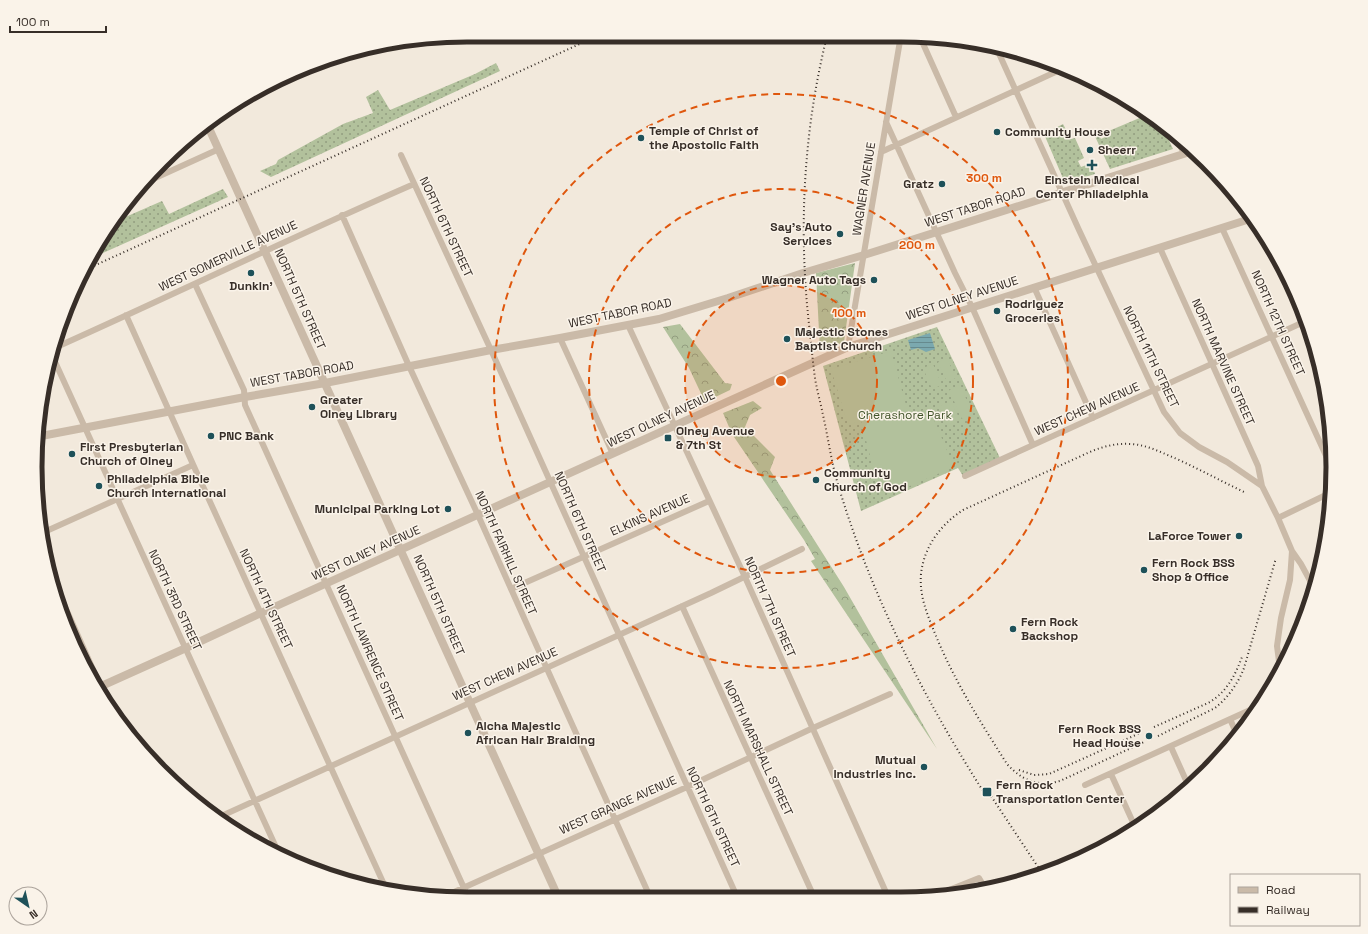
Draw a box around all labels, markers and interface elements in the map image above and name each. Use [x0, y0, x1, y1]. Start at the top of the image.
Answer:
scale bar [10, 8, 106, 34]
text: 100 m [16, 14, 50, 30]
place label: Temple of Christ of the Apostolic Faith [649, 123, 759, 153]
place label: Community House [1005, 124, 1110, 140]
marker: Community House [992, 127, 1002, 137]
marker: Temple of Christ of the Apostolic Faith [636, 133, 646, 143]
street label: WAGNER AVENUE [849, 141, 879, 237]
place label: Sheerr [1098, 142, 1136, 158]
marker: Sheerr [1085, 145, 1095, 155]
marker: Einstein Medical Center Philadelphia [1086, 159, 1098, 171]
text: 300 m [966, 170, 1002, 186]
place label: Einstein Medical Center Philadelphia [1036, 172, 1148, 202]
street label: NORTH 6TH STREET [416, 174, 476, 280]
place label: Gratz [903, 176, 934, 192]
marker: Gratz [937, 179, 947, 189]
street label: WEST TABOR ROAD [923, 183, 1027, 231]
street label: WEST SOMERVILLE AVENUE [156, 217, 300, 295]
place label: Say's Auto Services [770, 219, 832, 249]
marker: Say's Auto Services [835, 229, 845, 239]
text: 200 m [899, 237, 935, 253]
street label: NORTH 5TH STREET [271, 246, 329, 352]
marker: Dunkin' [246, 268, 256, 278]
street label: NORTH 12TH STREET [1248, 268, 1308, 378]
place label: Wagner Auto Tags [762, 272, 866, 288]
street label: WEST OLNEY AVENUE [904, 272, 1020, 324]
marker: Wagner Auto Tags [869, 275, 879, 285]
place label: Dunkin' [229, 278, 273, 294]
street label: WEST TABOR ROAD [567, 294, 673, 332]
place label: Rodriguez Groceries [1005, 296, 1064, 326]
street label: NORTH MARVINE STREET [1188, 296, 1258, 428]
street label: NORTH 11TH STREET [1119, 303, 1183, 411]
text: 100 m [832, 305, 866, 321]
marker: Rodriguez Groceries [992, 306, 1002, 316]
place label: Majestic Stones Baptist Church [795, 324, 888, 354]
marker: Majestic Stones Baptist Church [782, 334, 792, 344]
street label: WEST TABOR ROAD [249, 357, 355, 391]
centre of rings [774, 374, 788, 388]
street label: WEST CHEW AVENUE [1032, 378, 1142, 439]
street label: WEST OLNEY AVENUE [604, 387, 718, 451]
place label: Greater Olney Library [320, 392, 397, 422]
marker: Greater Olney Library [307, 402, 317, 412]
park label: Cherashore Park [858, 407, 952, 423]
place label: Olney Avenue & 7th St [676, 423, 754, 453]
place label: PNC Bank [219, 428, 274, 444]
marker: PNC Bank [206, 431, 216, 441]
marker: Olney Avenue & 7th St [663, 433, 673, 443]
place label: First Presbyterian Church of Olney [80, 439, 183, 469]
marker: First Presbyterian Church of Olney [67, 449, 77, 459]
place label: Community Church of God [824, 465, 907, 495]
street label: NORTH 6TH STREET [551, 469, 609, 575]
place label: Philadelphia Bible Church International [107, 471, 226, 501]
marker: Community Church of God [811, 475, 821, 485]
marker: Philadelphia Bible Church International [94, 481, 104, 491]
street label: NORTH FAIRHILL STREET [471, 488, 541, 618]
street label: ELKINS AVENUE [608, 490, 693, 540]
place label: Municipal Parking Lot [314, 501, 440, 517]
marker: Municipal Parking Lot [443, 504, 453, 514]
street label: WEST OLNEY AVENUE [309, 522, 423, 584]
place label: LaForce Tower [1148, 528, 1231, 544]
marker: LaForce Tower [1234, 531, 1244, 541]
street label: NORTH 4TH STREET [236, 546, 296, 652]
street label: NORTH 3RD STREET [145, 547, 205, 653]
street label: NORTH 5TH STREET [410, 552, 468, 658]
street label: NORTH 7TH STREET [741, 554, 799, 660]
place label: Fern Rock BSS Shop & Office [1152, 555, 1235, 585]
marker: Fern Rock BSS Shop & Office [1139, 565, 1149, 575]
street label: NORTH LAWRENCE STREET [333, 582, 407, 724]
place label: Fern Rock Backshop [1021, 614, 1078, 644]
marker: Fern Rock Backshop [1008, 624, 1018, 634]
street label: WEST CHEW AVENUE [450, 643, 560, 704]
street label: NORTH MARSHALL STREET [720, 678, 796, 818]
place label: Aicha Majestic African Hair Braiding [476, 718, 595, 748]
place label: Fern Rock BSS Head House [1058, 721, 1141, 751]
marker: Aicha Majestic African Hair Braiding [463, 728, 473, 738]
marker: Fern Rock BSS Head House [1144, 731, 1154, 741]
place label: Mutual Industries Inc. [833, 752, 916, 782]
marker: Mutual Industries Inc. [919, 762, 929, 772]
street label: NORTH 6TH STREET [683, 764, 743, 870]
street label: WEST GRANGE AVENUE [557, 772, 679, 838]
place label: Fern Rock Transportation Center [996, 777, 1125, 807]
marker: Fern Rock Transportation Center [981, 786, 993, 798]
legend [1230, 874, 1360, 926]
text: Road [1266, 882, 1295, 898]
north arrow [8, 886, 48, 926]
text: Railway [1266, 902, 1310, 918]
text: N [27, 906, 41, 922]

